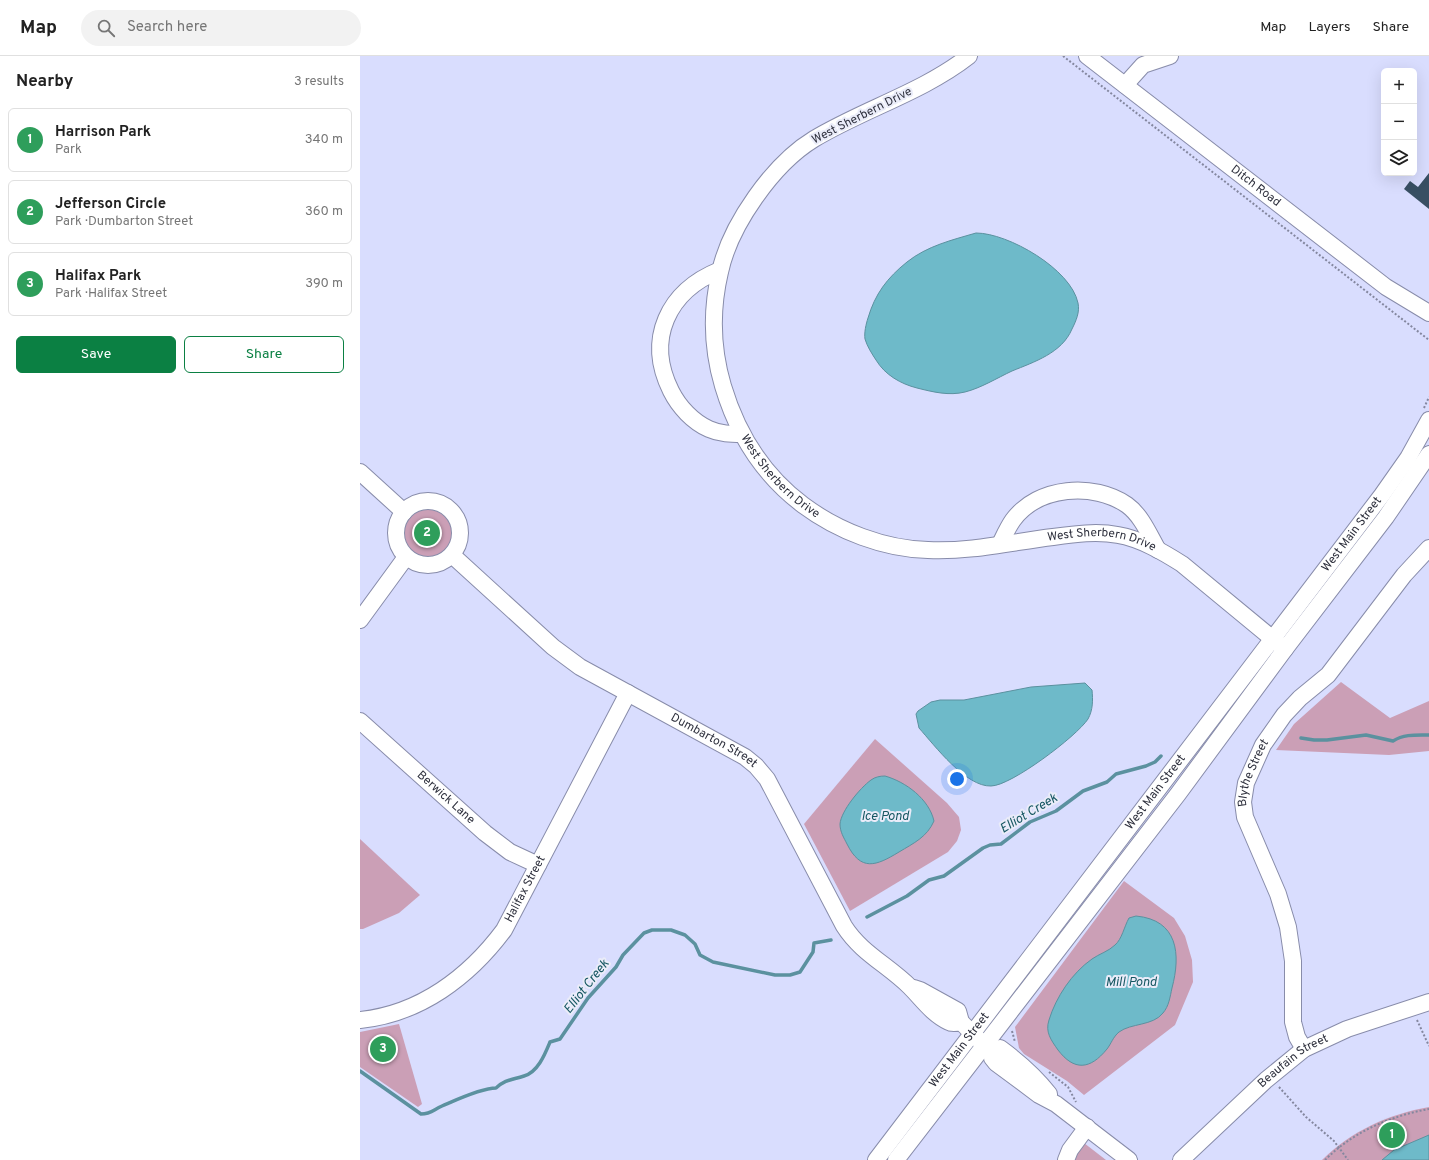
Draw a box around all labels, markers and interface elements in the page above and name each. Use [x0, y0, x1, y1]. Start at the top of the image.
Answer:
search box [81, 10, 361, 46]
text: Map [20, 16, 57, 40]
icon: search [95, 17, 117, 39]
text: Search here [127, 18, 207, 37]
text: Map [1260, 19, 1286, 36]
text: Layers [1308, 19, 1350, 36]
text: Share [1372, 19, 1409, 36]
map controls [1381, 68, 1417, 176]
button: + [1381, 68, 1417, 104]
text: Nearby [16, 71, 73, 93]
text: 3 results [294, 74, 344, 90]
street label: West Sherbern Drive [809, 84, 915, 148]
button: − [1381, 104, 1417, 140]
text: Harrison Park [55, 123, 151, 142]
text: 1 [27, 132, 33, 148]
text: 340 m [305, 132, 343, 148]
button: layers [1381, 140, 1417, 176]
text: Park [55, 142, 82, 158]
street label: Ditch Road [1227, 162, 1284, 211]
text: Jefferson Circle [55, 195, 166, 214]
text: 2 [26, 204, 34, 220]
text: 360 m [305, 204, 343, 220]
text: Park · Dumbarton Street [55, 214, 193, 230]
text: Halifax Park [55, 267, 141, 286]
text: 3 [26, 276, 34, 292]
text: 390 m [305, 276, 343, 292]
text: Park · Halifax Street [55, 286, 167, 302]
button: Save [16, 336, 176, 373]
button: Share [184, 336, 344, 373]
street label: West Sherbern Drive [737, 432, 823, 522]
street label: West Main Street [1318, 494, 1386, 575]
pin: 2 [414, 518, 440, 548]
street label: West Sherbern Drive [1046, 525, 1159, 555]
street label: Dumbarton Street [668, 710, 760, 772]
street label: Blythe Street [1235, 736, 1273, 808]
street label: West Main Street [1122, 752, 1190, 833]
street label: Berwick Lane [413, 768, 478, 828]
your location [947, 769, 967, 789]
water label: Elliot Creek [997, 790, 1061, 837]
water label: Ice Pond [861, 809, 910, 825]
street label: Halifax Street [501, 853, 549, 925]
water label: Elliot Creek [561, 956, 613, 1017]
water label: Mill Pond [1105, 975, 1158, 991]
street label: West Main Street [926, 1009, 993, 1091]
street label: Beaufain Street [1254, 1031, 1331, 1092]
pin: 3 [370, 1034, 396, 1064]
pin: 1 [1379, 1120, 1405, 1150]

